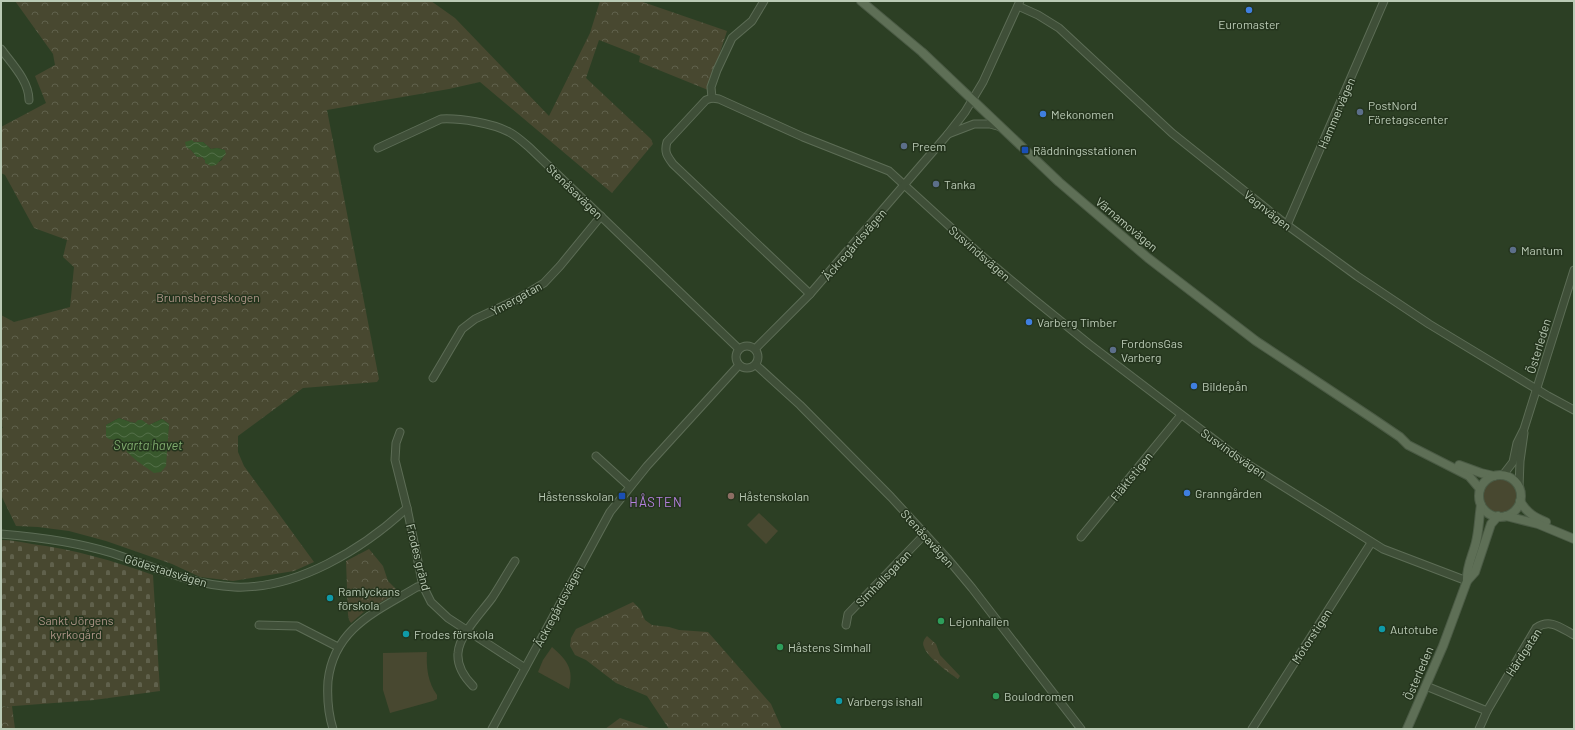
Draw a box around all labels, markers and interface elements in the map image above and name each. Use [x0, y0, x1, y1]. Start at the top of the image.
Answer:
marker: Euromaster [1244, 5, 1254, 15]
place label: Euromaster [1218, 17, 1280, 31]
street label: Hammervägen [1315, 75, 1357, 151]
place label: PostNord Företagscenter [1368, 98, 1449, 126]
place label: Mekonomen [1051, 107, 1114, 121]
marker: PostNord Företagscenter [1355, 107, 1365, 117]
marker: Mekonomen [1038, 109, 1048, 119]
place label: Preem [912, 139, 946, 153]
marker: Preem [899, 141, 909, 151]
place label: Räddningsstationen [1033, 143, 1137, 157]
marker: Räddningsstationen [1020, 145, 1030, 155]
street label: Stenåsavägen [544, 161, 606, 221]
place label: Tanka [944, 177, 975, 191]
marker: Tanka [931, 179, 941, 189]
street label: Vagnvägen [1241, 187, 1295, 233]
street label: Värnamovägen [1093, 194, 1161, 254]
street label: Äckregårdsvägen [819, 205, 889, 283]
street label: Susvindsvägen [946, 222, 1014, 284]
place label: Mantum [1521, 243, 1563, 257]
marker: Mantum [1508, 245, 1518, 255]
street label: Ymergatan [488, 278, 544, 318]
park label: Brunnsbergsskogen [156, 290, 260, 304]
place label: Varberg Timber [1037, 315, 1117, 329]
marker: Varberg Timber [1024, 317, 1034, 327]
street label: Österleden [1523, 317, 1553, 375]
place label: FordonsGas Varberg [1121, 336, 1183, 364]
marker: FordonsGas Varberg [1108, 345, 1118, 355]
place label: Bildepån [1202, 379, 1248, 393]
marker: Bildepån [1189, 381, 1199, 391]
street label: Susvindsvägen [1198, 425, 1270, 481]
water label: Svarta havet [113, 437, 183, 453]
street label: Fläktstigen [1107, 449, 1155, 503]
place label: Granngården [1195, 486, 1262, 500]
marker: Granngården [1182, 488, 1192, 498]
place label: Håstensskolan [538, 489, 614, 503]
place label: Håstenskolan [739, 489, 809, 503]
marker: Håstensskolan [617, 491, 627, 501]
marker: Håstenskolan [726, 491, 736, 501]
district label: HÅSTEN [629, 493, 683, 510]
street label: Stenåsavägen [898, 506, 958, 570]
street label: Frodes gränd [404, 522, 434, 592]
street label: Simhallsgatan [852, 547, 914, 609]
street label: Gödestadsvägen [123, 551, 209, 589]
street label: Äckregårdsvägen [531, 563, 585, 649]
place label: Ramlyckans förskola [338, 584, 400, 612]
marker: Ramlyckans förskola [325, 593, 335, 603]
street label: Motorstigen [1288, 606, 1334, 666]
park label: Sankt Jörgens kyrkogård [39, 613, 114, 641]
place label: Lejonhallen [949, 614, 1009, 628]
marker: Lejonhallen [936, 616, 946, 626]
place label: Autotube [1390, 622, 1438, 636]
marker: Autotube [1377, 624, 1387, 634]
street label: Härdgatan [1502, 625, 1544, 679]
place label: Frodes förskola [414, 627, 494, 641]
marker: Frodes förskola [401, 629, 411, 639]
place label: Håstens Simhall [788, 640, 871, 654]
marker: Håstens Simhall [775, 642, 785, 652]
street label: Österleden [1400, 644, 1436, 702]
place label: Boulodromen [1004, 689, 1074, 703]
marker: Boulodromen [991, 691, 1001, 701]
place label: Varbergs ishall [847, 694, 923, 708]
marker: Varbergs ishall [834, 696, 844, 706]

